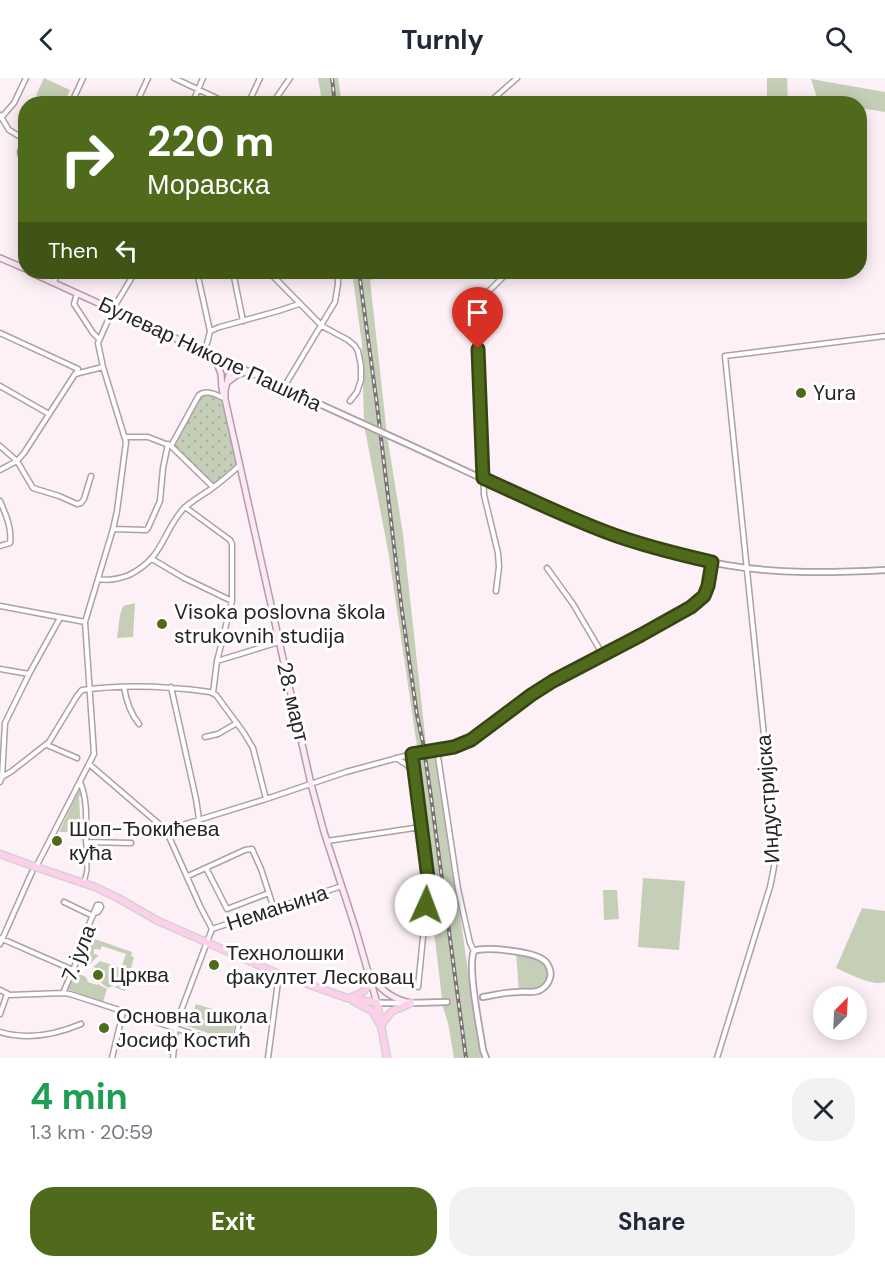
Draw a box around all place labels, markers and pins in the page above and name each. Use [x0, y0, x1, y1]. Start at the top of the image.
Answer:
pin [452, 287, 503, 349]
place label: Yura [813, 379, 856, 407]
marker: Yura [794, 386, 808, 400]
place label: Visoka poslovna škola strukovnih studija [174, 598, 385, 650]
marker: Visoka poslovna škola strukovnih studija [155, 617, 169, 631]
place label: Шоп-Ђокићева кућа [69, 815, 220, 867]
marker: Шоп-Ђокићева кућа [50, 834, 64, 848]
place label: Технолошки факултет Лесковац [226, 939, 414, 991]
marker: Технолошки факултет Лесковац [207, 958, 221, 972]
place label: Црква [110, 961, 169, 989]
marker: Црква [91, 968, 105, 982]
place label: Основна школа Јосиф Костић [116, 1002, 268, 1054]
marker: Основна школа Јосиф Костић [97, 1021, 111, 1035]

